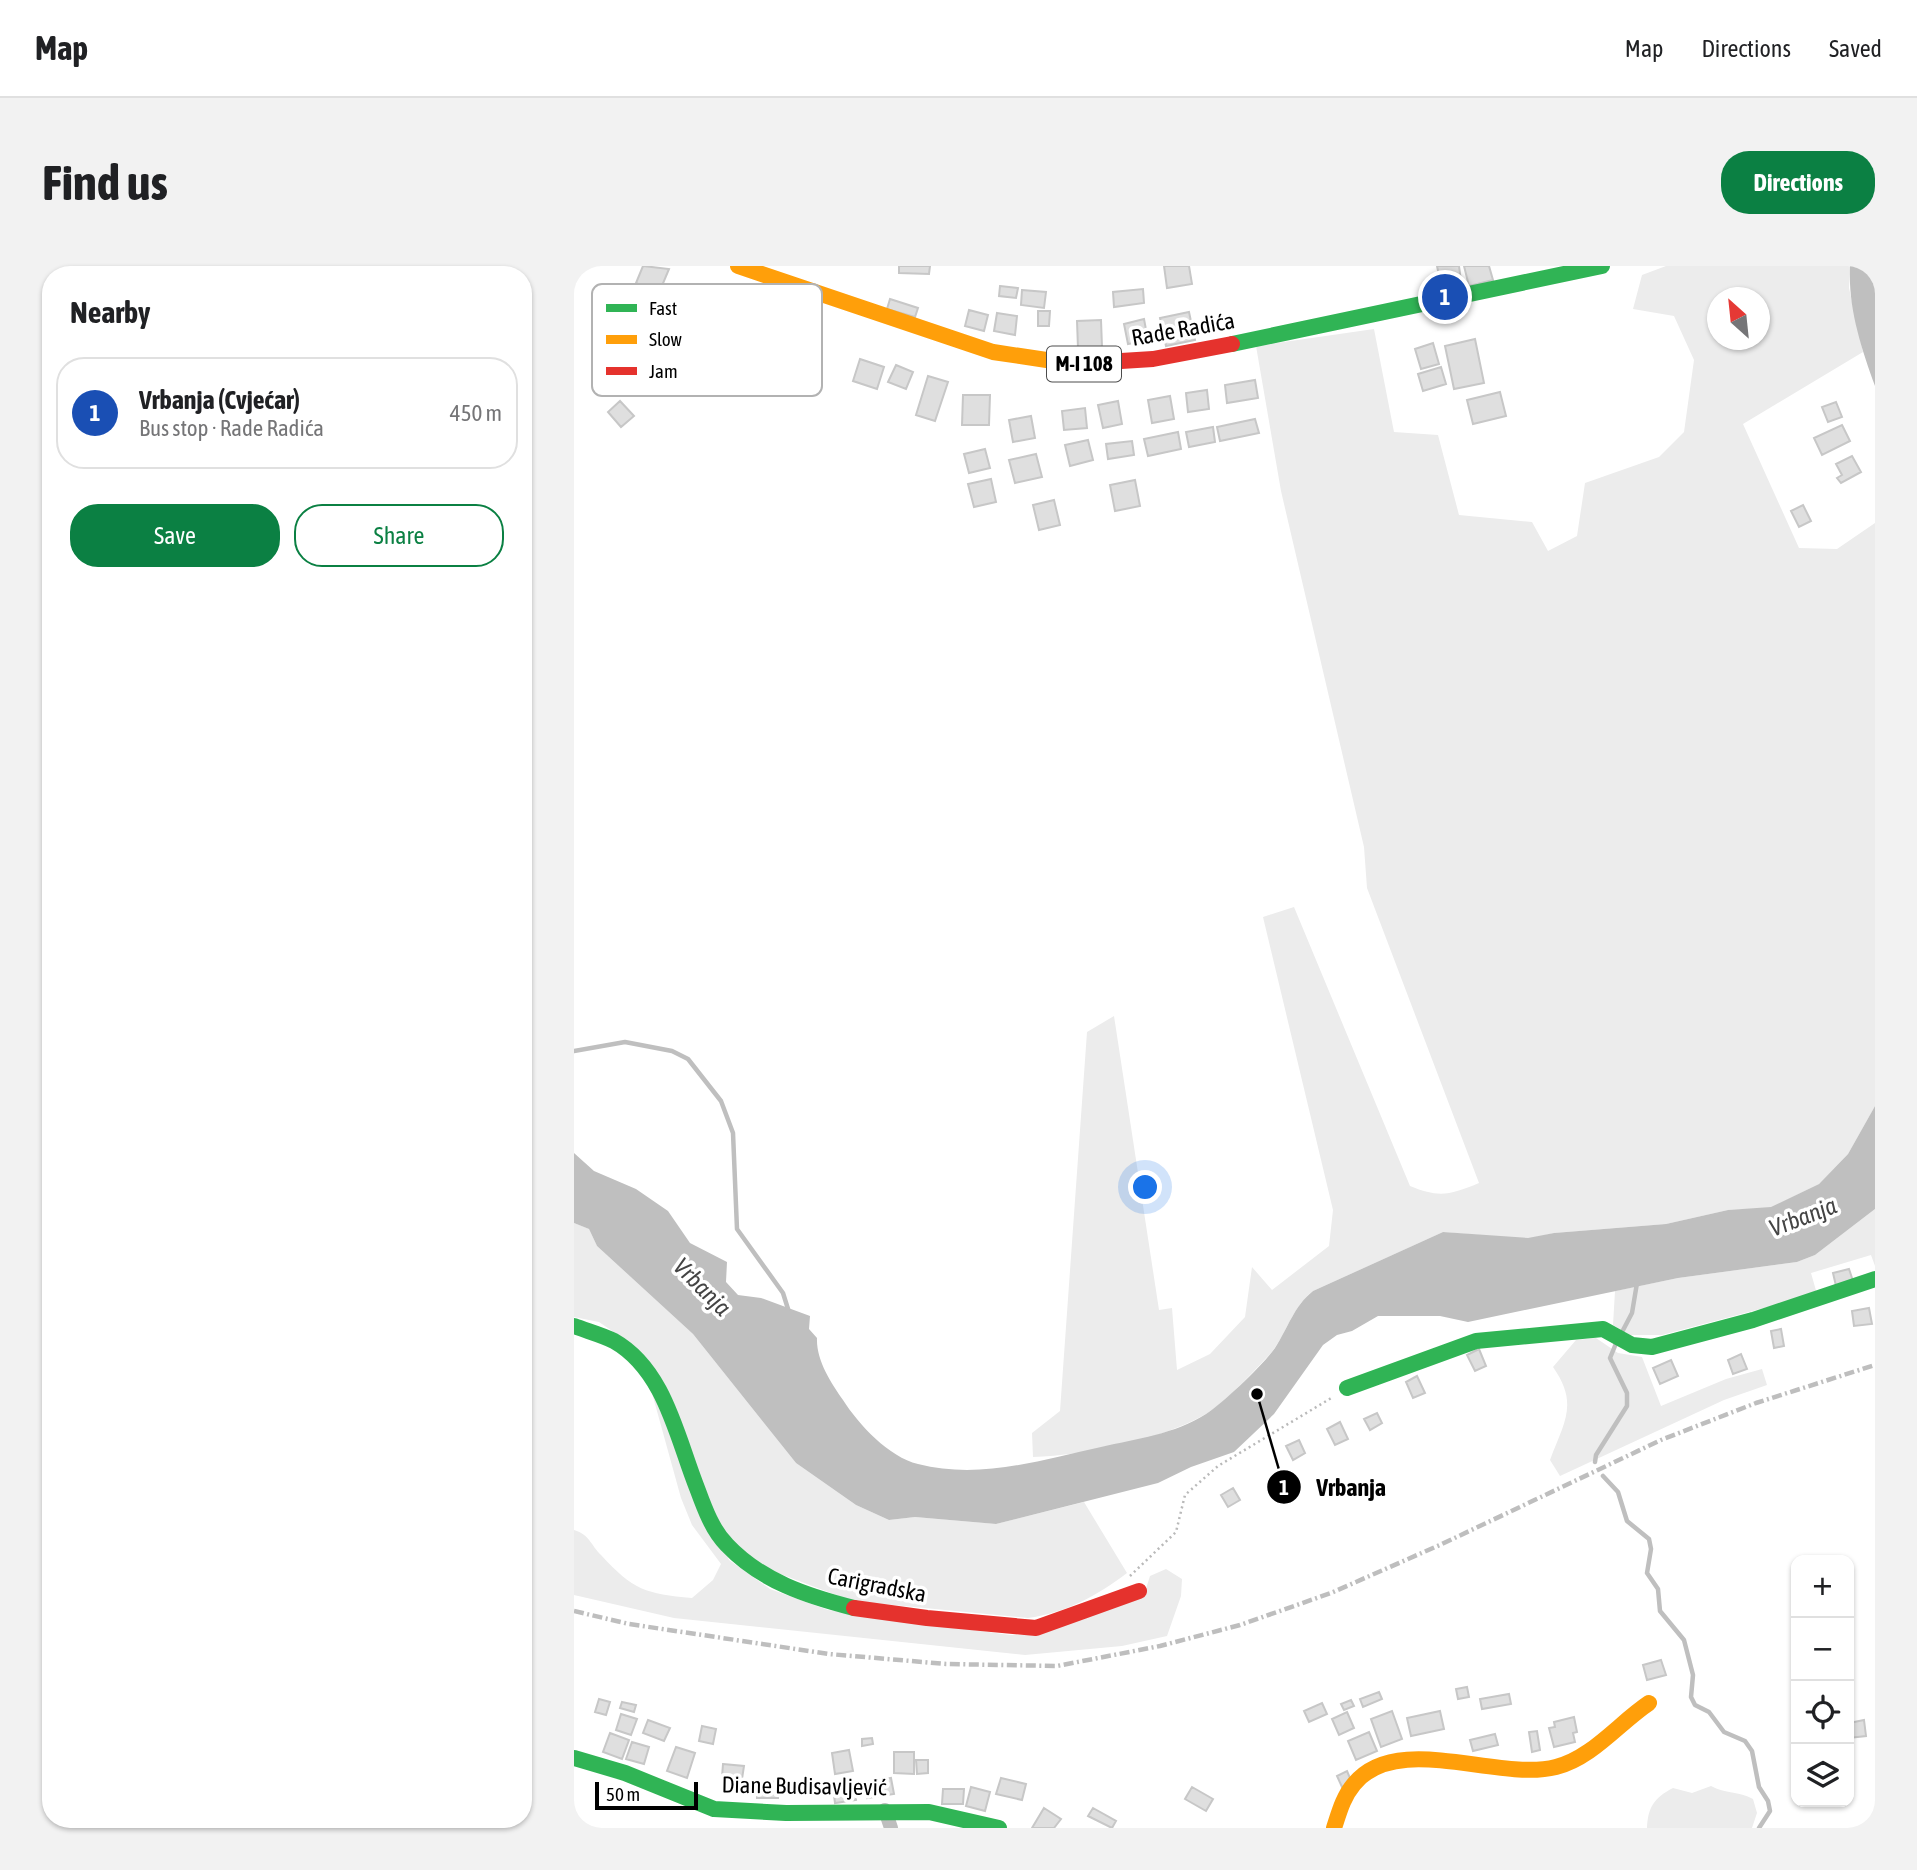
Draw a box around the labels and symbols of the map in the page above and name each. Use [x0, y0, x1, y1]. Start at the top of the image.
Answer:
pin: 1 [1422, 271, 1468, 323]
legend [592, 284, 822, 396]
north arrow [1707, 287, 1770, 350]
text: Fast [649, 297, 677, 319]
street label: Rade Radića [1129, 307, 1237, 351]
text: Slow [649, 328, 683, 350]
road number: M-I 108 [1047, 346, 1121, 382]
text: Jam [649, 360, 678, 382]
your location [1128, 1170, 1162, 1204]
water label: Vrbanja [1765, 1191, 1840, 1242]
water label: Vrbanja [668, 1252, 737, 1321]
callout: Vrbanja [1267, 1465, 1399, 1510]
text: Vrbanja [1315, 1474, 1386, 1501]
text: 1 [1279, 1475, 1289, 1499]
street label: Carigradska [825, 1563, 929, 1607]
street label: Diane Budisavljević [721, 1772, 887, 1800]
scale bar [595, 1779, 698, 1811]

